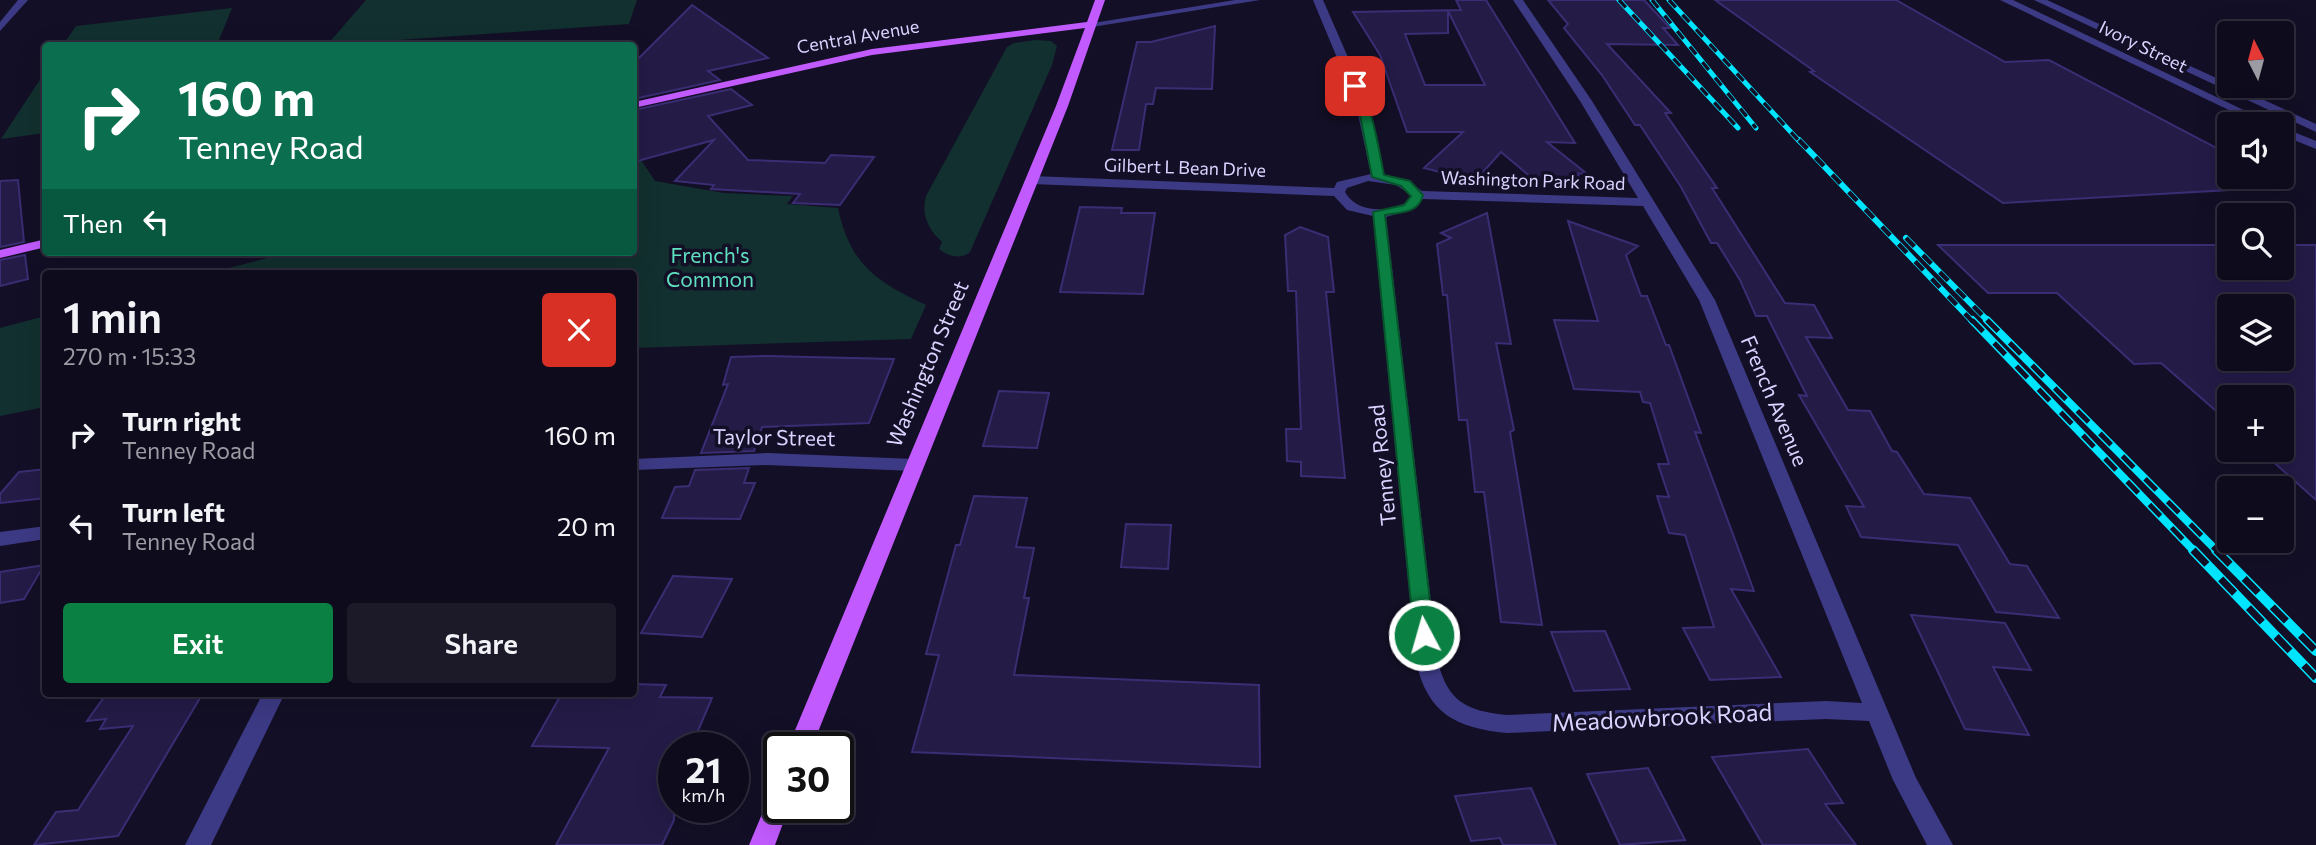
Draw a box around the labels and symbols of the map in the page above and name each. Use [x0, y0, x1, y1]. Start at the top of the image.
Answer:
street label: Central Avenue [795, 14, 921, 58]
street label: Ivory Street [2096, 15, 2191, 77]
north arrow [2217, 21, 2294, 98]
pin [1325, 56, 1385, 116]
street label: Gilbert L Bean Drive [1104, 153, 1266, 181]
street label: Washington Park Road [1440, 166, 1626, 194]
park label: French's Common [666, 242, 754, 291]
street label: Washington Street [880, 277, 973, 450]
street label: French Avenue [1737, 331, 1814, 469]
street label: Tenney Road [1363, 403, 1400, 527]
street label: Taylor Street [712, 423, 836, 450]
position arrow [1387, 598, 1461, 672]
street label: Meadowbrook Road [1551, 696, 1773, 737]
speed limit sign: 30 [763, 732, 854, 823]

